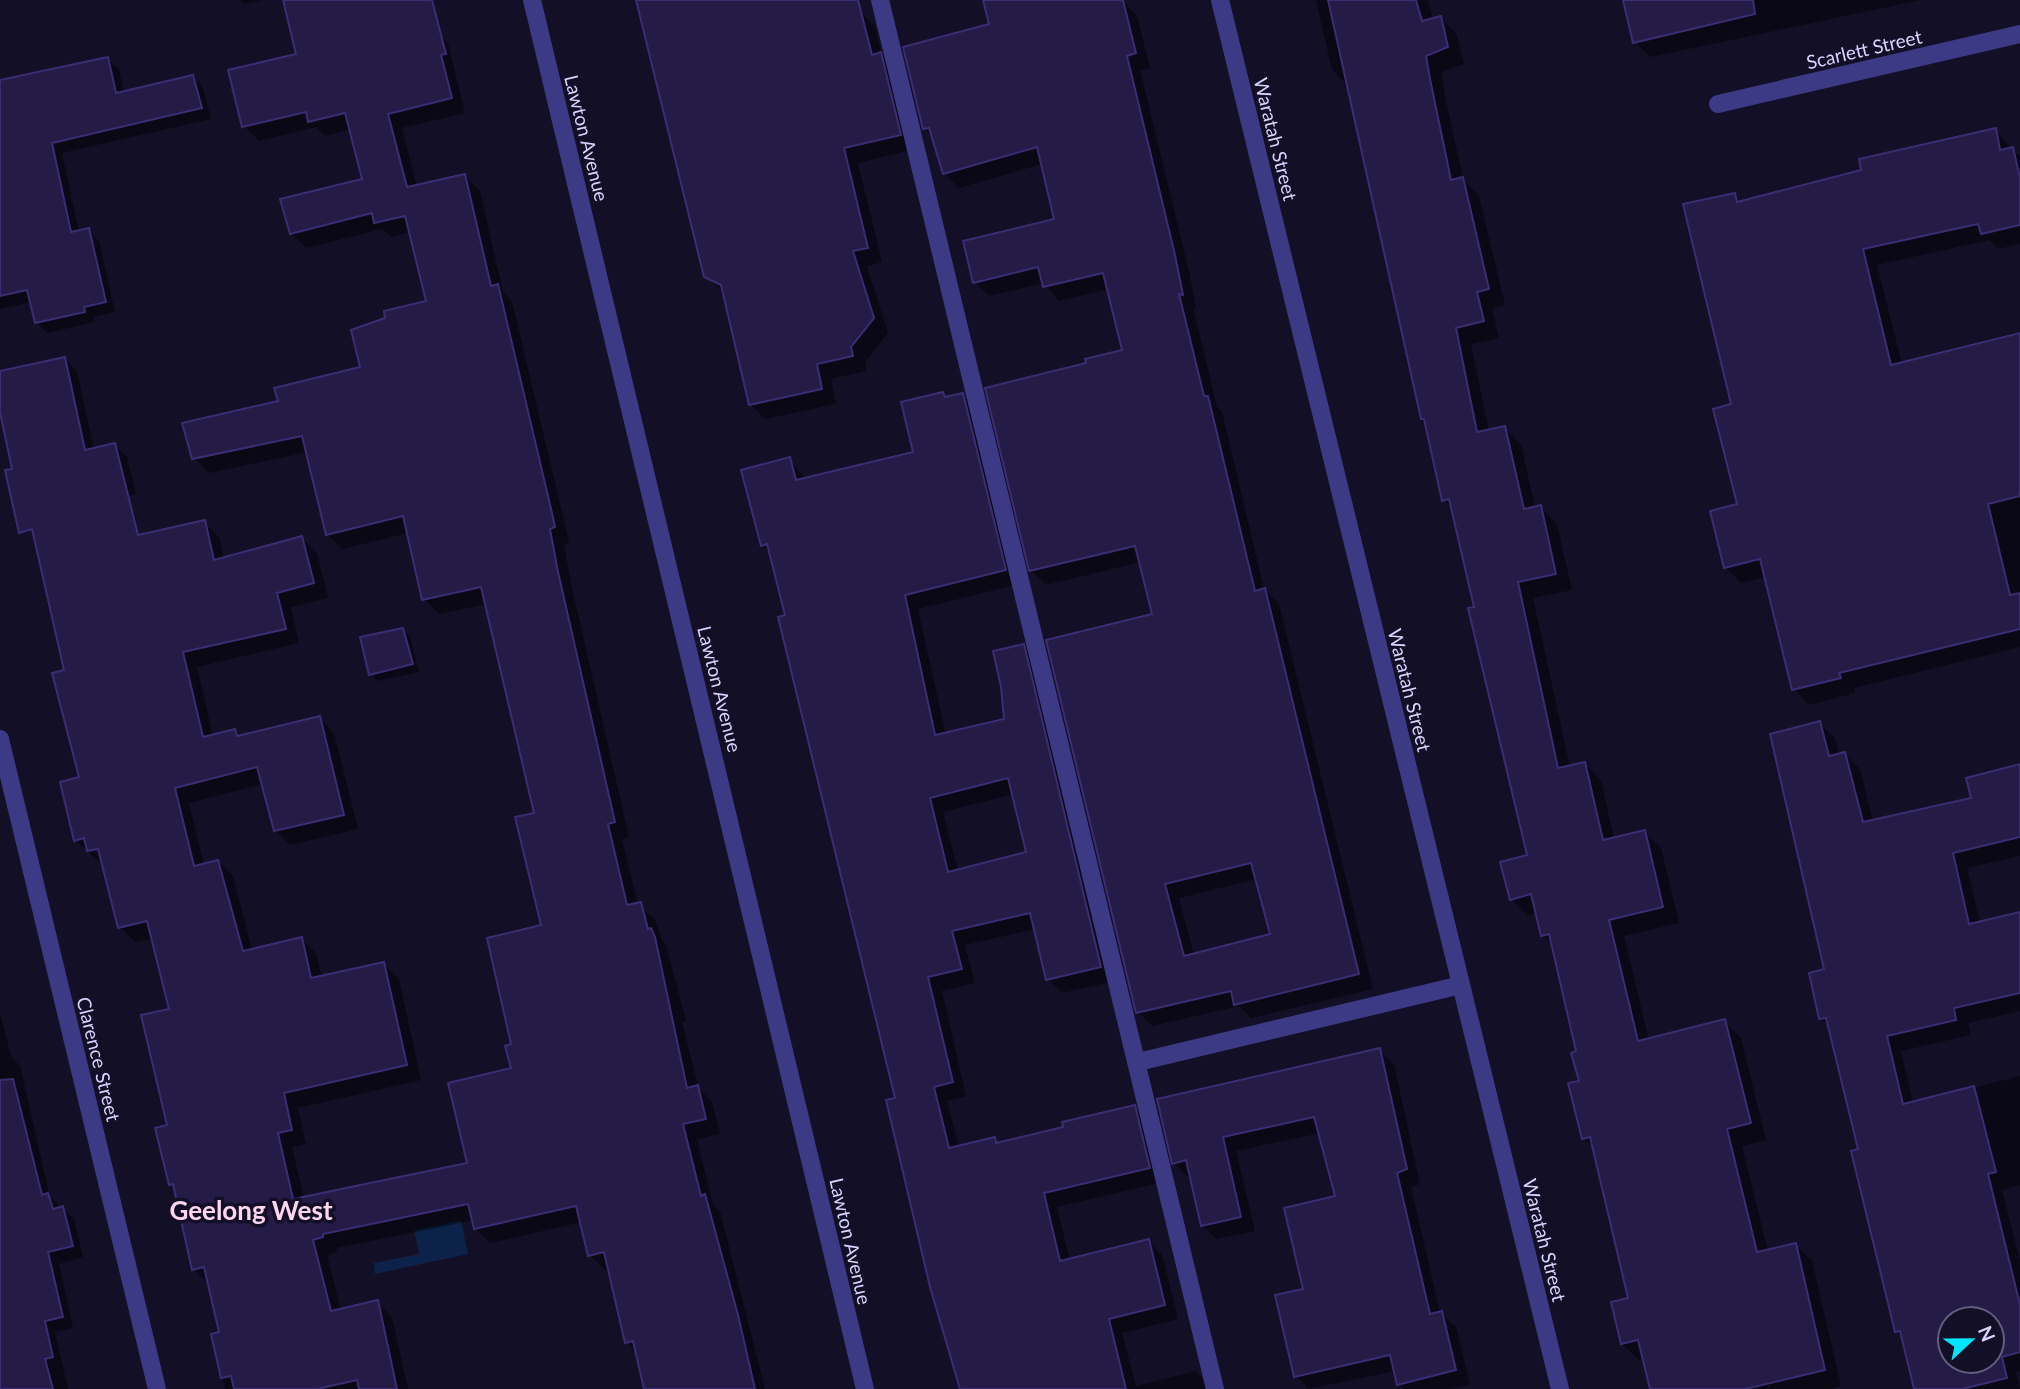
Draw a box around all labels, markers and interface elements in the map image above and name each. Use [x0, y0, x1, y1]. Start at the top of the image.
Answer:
street label: Scarlett Street [1804, 24, 1924, 73]
street label: Lawton Avenue [560, 72, 614, 204]
street label: Waratah Street [1250, 75, 1302, 203]
street label: Lawton Avenue [693, 623, 747, 755]
street label: Waratah Street [1384, 626, 1436, 754]
street label: Clarence Street [72, 994, 126, 1124]
street label: Lawton Avenue [825, 1175, 877, 1307]
street label: Waratah Street [1519, 1176, 1571, 1304]
district label: Geelong West [169, 1194, 333, 1226]
north arrow [1936, 1305, 2006, 1375]
text: N [1974, 1322, 2001, 1345]

